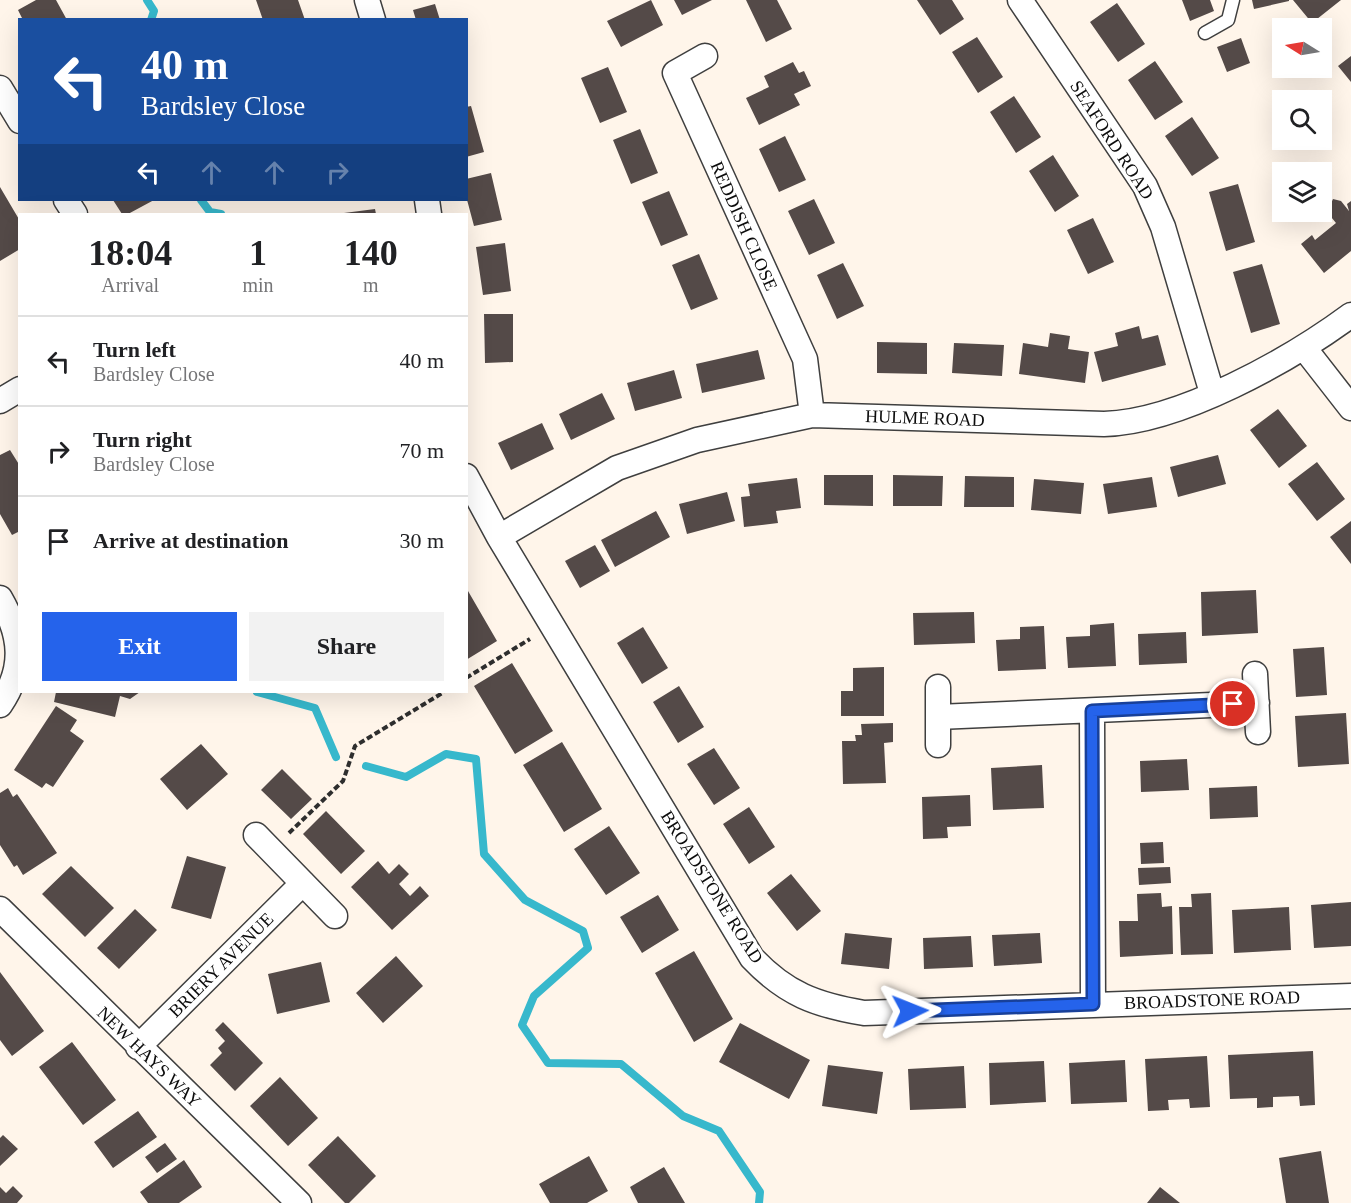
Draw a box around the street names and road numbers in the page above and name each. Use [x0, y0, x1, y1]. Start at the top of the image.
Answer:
street label: SEAFORD ROAD [1066, 77, 1158, 203]
street label: REDDISH CLOSE [706, 158, 782, 294]
street label: HULME ROAD [865, 406, 985, 430]
street label: BROADSTONE ROAD [657, 807, 767, 967]
street label: BRIERY AVENUE [165, 909, 277, 1021]
street label: BROADSTONE ROAD [1124, 987, 1300, 1013]
street label: NEW HAYS WAY [93, 1003, 205, 1111]

